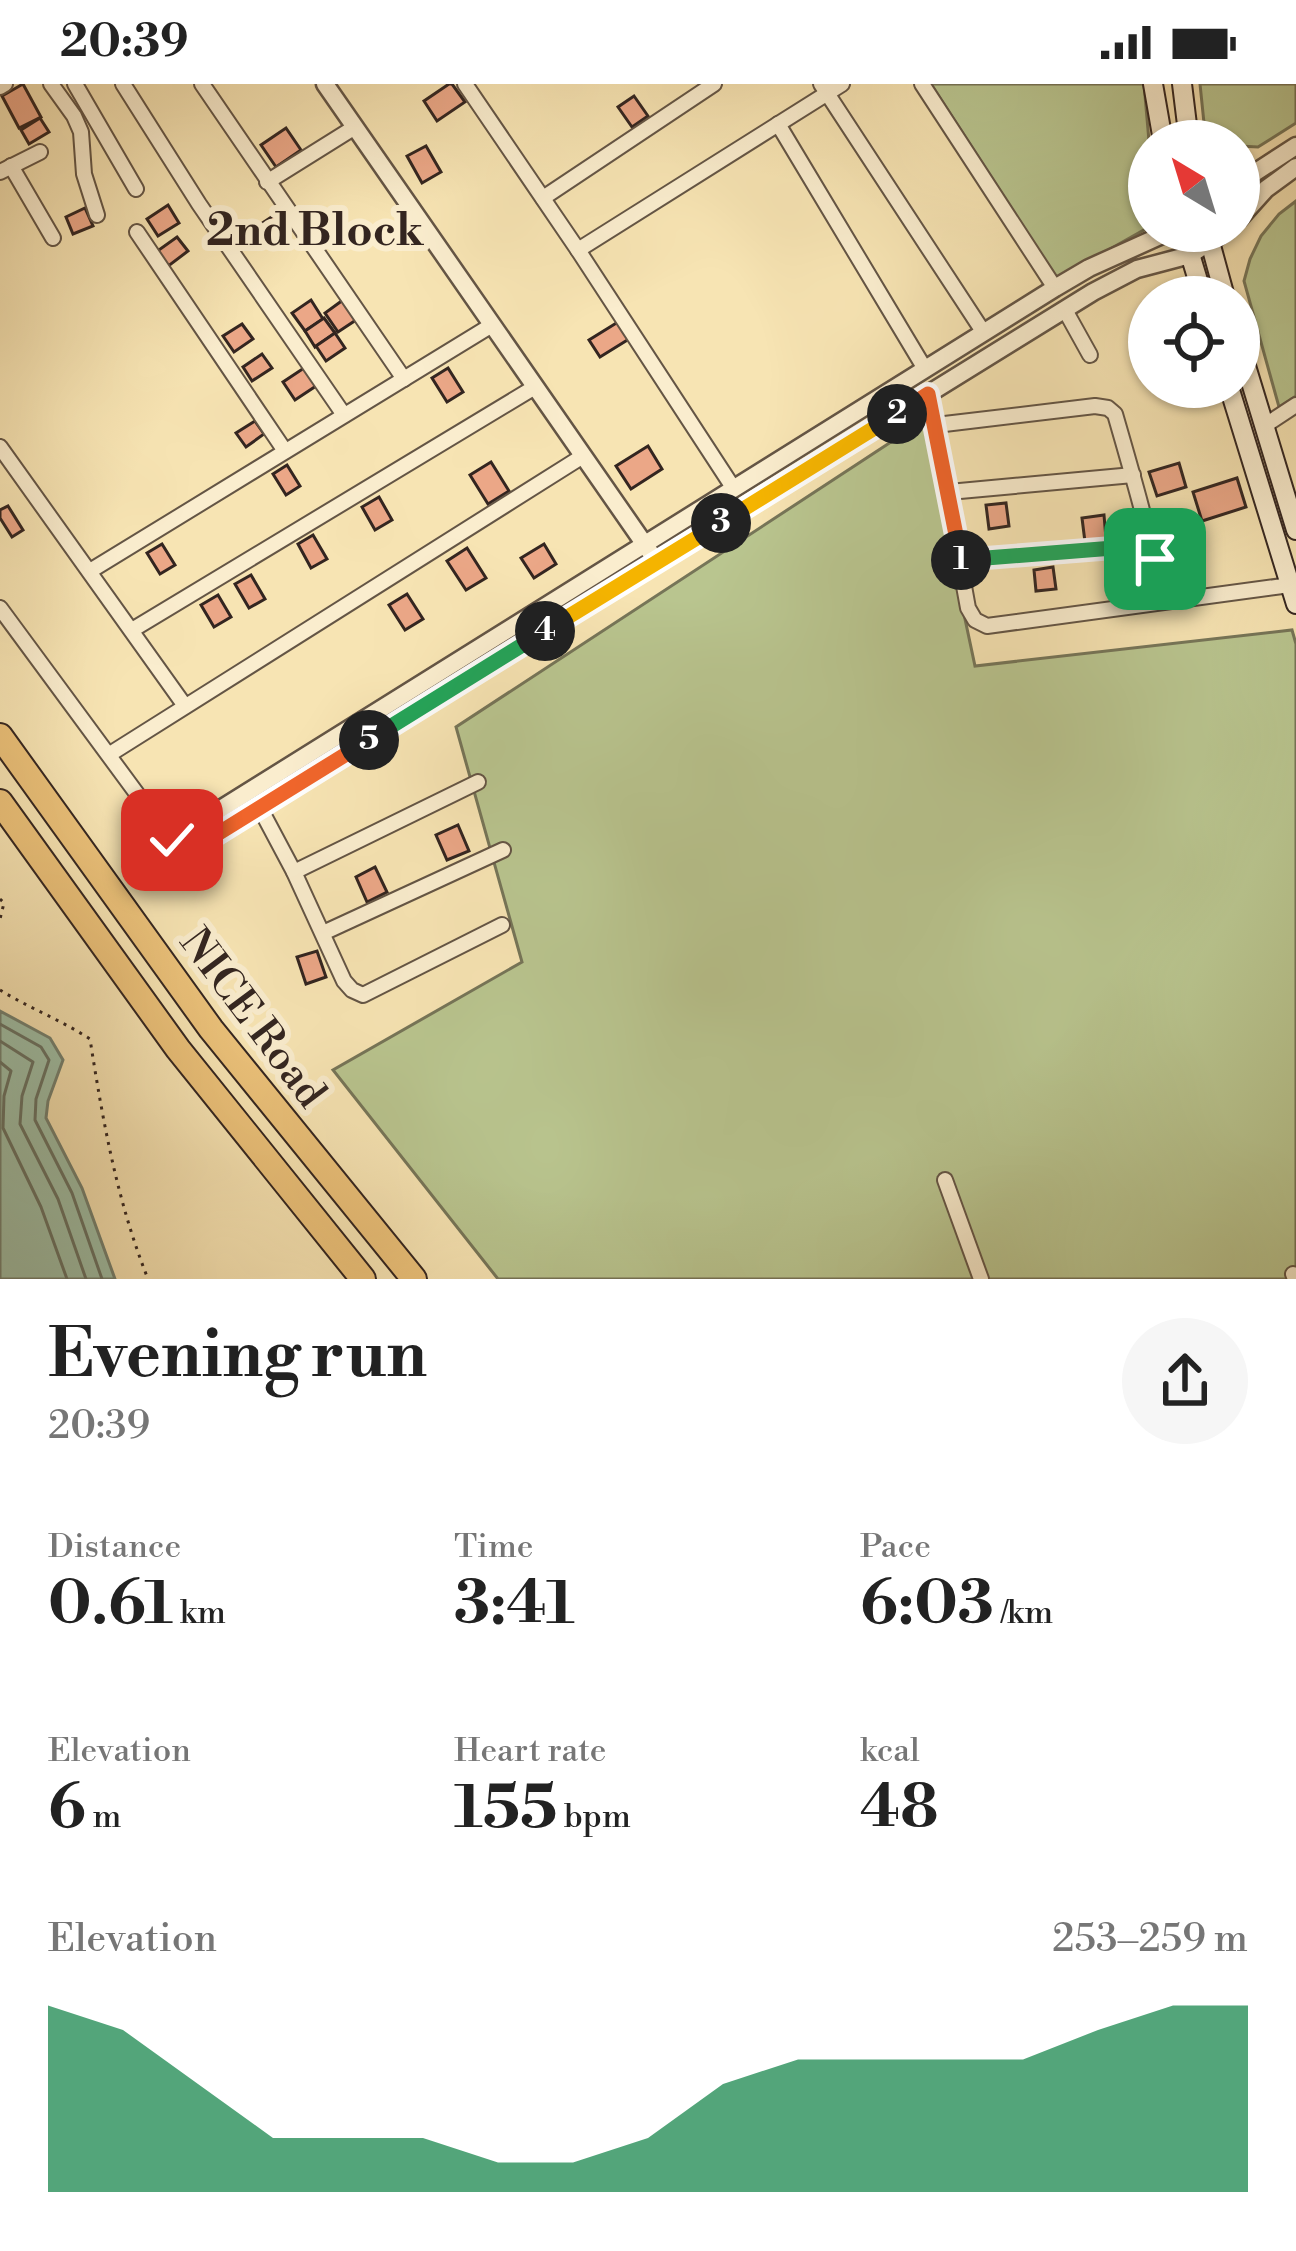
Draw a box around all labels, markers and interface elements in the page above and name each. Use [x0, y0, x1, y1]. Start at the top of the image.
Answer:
text: 20:39 [60, 14, 189, 71]
north arrow [1128, 120, 1260, 252]
map controls [1128, 120, 1260, 408]
district label: 2nd Block [206, 203, 425, 260]
button: locate [1128, 276, 1260, 408]
pin: 2 [867, 384, 927, 444]
text: 2 [887, 393, 907, 434]
pin: 3 [691, 493, 751, 553]
text: 3 [711, 502, 731, 543]
pin [1104, 508, 1206, 610]
icon: arrive [1122, 526, 1188, 592]
pin: 1 [931, 530, 991, 590]
text: 1 [953, 539, 969, 580]
pin: 4 [515, 601, 575, 661]
text: 4 [534, 610, 556, 651]
pin: 5 [339, 710, 399, 770]
text: 5 [359, 719, 379, 760]
pin [121, 789, 223, 891]
icon: check [139, 807, 205, 873]
street label: NICE Road [167, 918, 337, 1119]
text: Evening run [48, 1315, 427, 1398]
button: share [1122, 1318, 1248, 1444]
text: 20:39 [48, 1402, 150, 1451]
text: Distance [48, 1527, 181, 1568]
text: Time [454, 1527, 533, 1568]
text: Pace [860, 1527, 931, 1568]
text: 0.61 [48, 1568, 173, 1643]
text: 3:41 [454, 1568, 575, 1643]
text: 6:03 [860, 1568, 994, 1643]
text: km [173, 1593, 226, 1634]
text: /km [994, 1593, 1053, 1634]
text: Elevation [48, 1731, 191, 1772]
text: Heart rate [454, 1731, 606, 1772]
text: kcal [860, 1731, 920, 1772]
text: 6 [48, 1772, 86, 1847]
text: 155 [454, 1772, 557, 1847]
text: 48 [860, 1772, 938, 1847]
text: m [86, 1797, 122, 1838]
text: bpm [557, 1797, 631, 1838]
text: Elevation [48, 1915, 217, 1964]
text: 253–259 m [1052, 1915, 1248, 1964]

